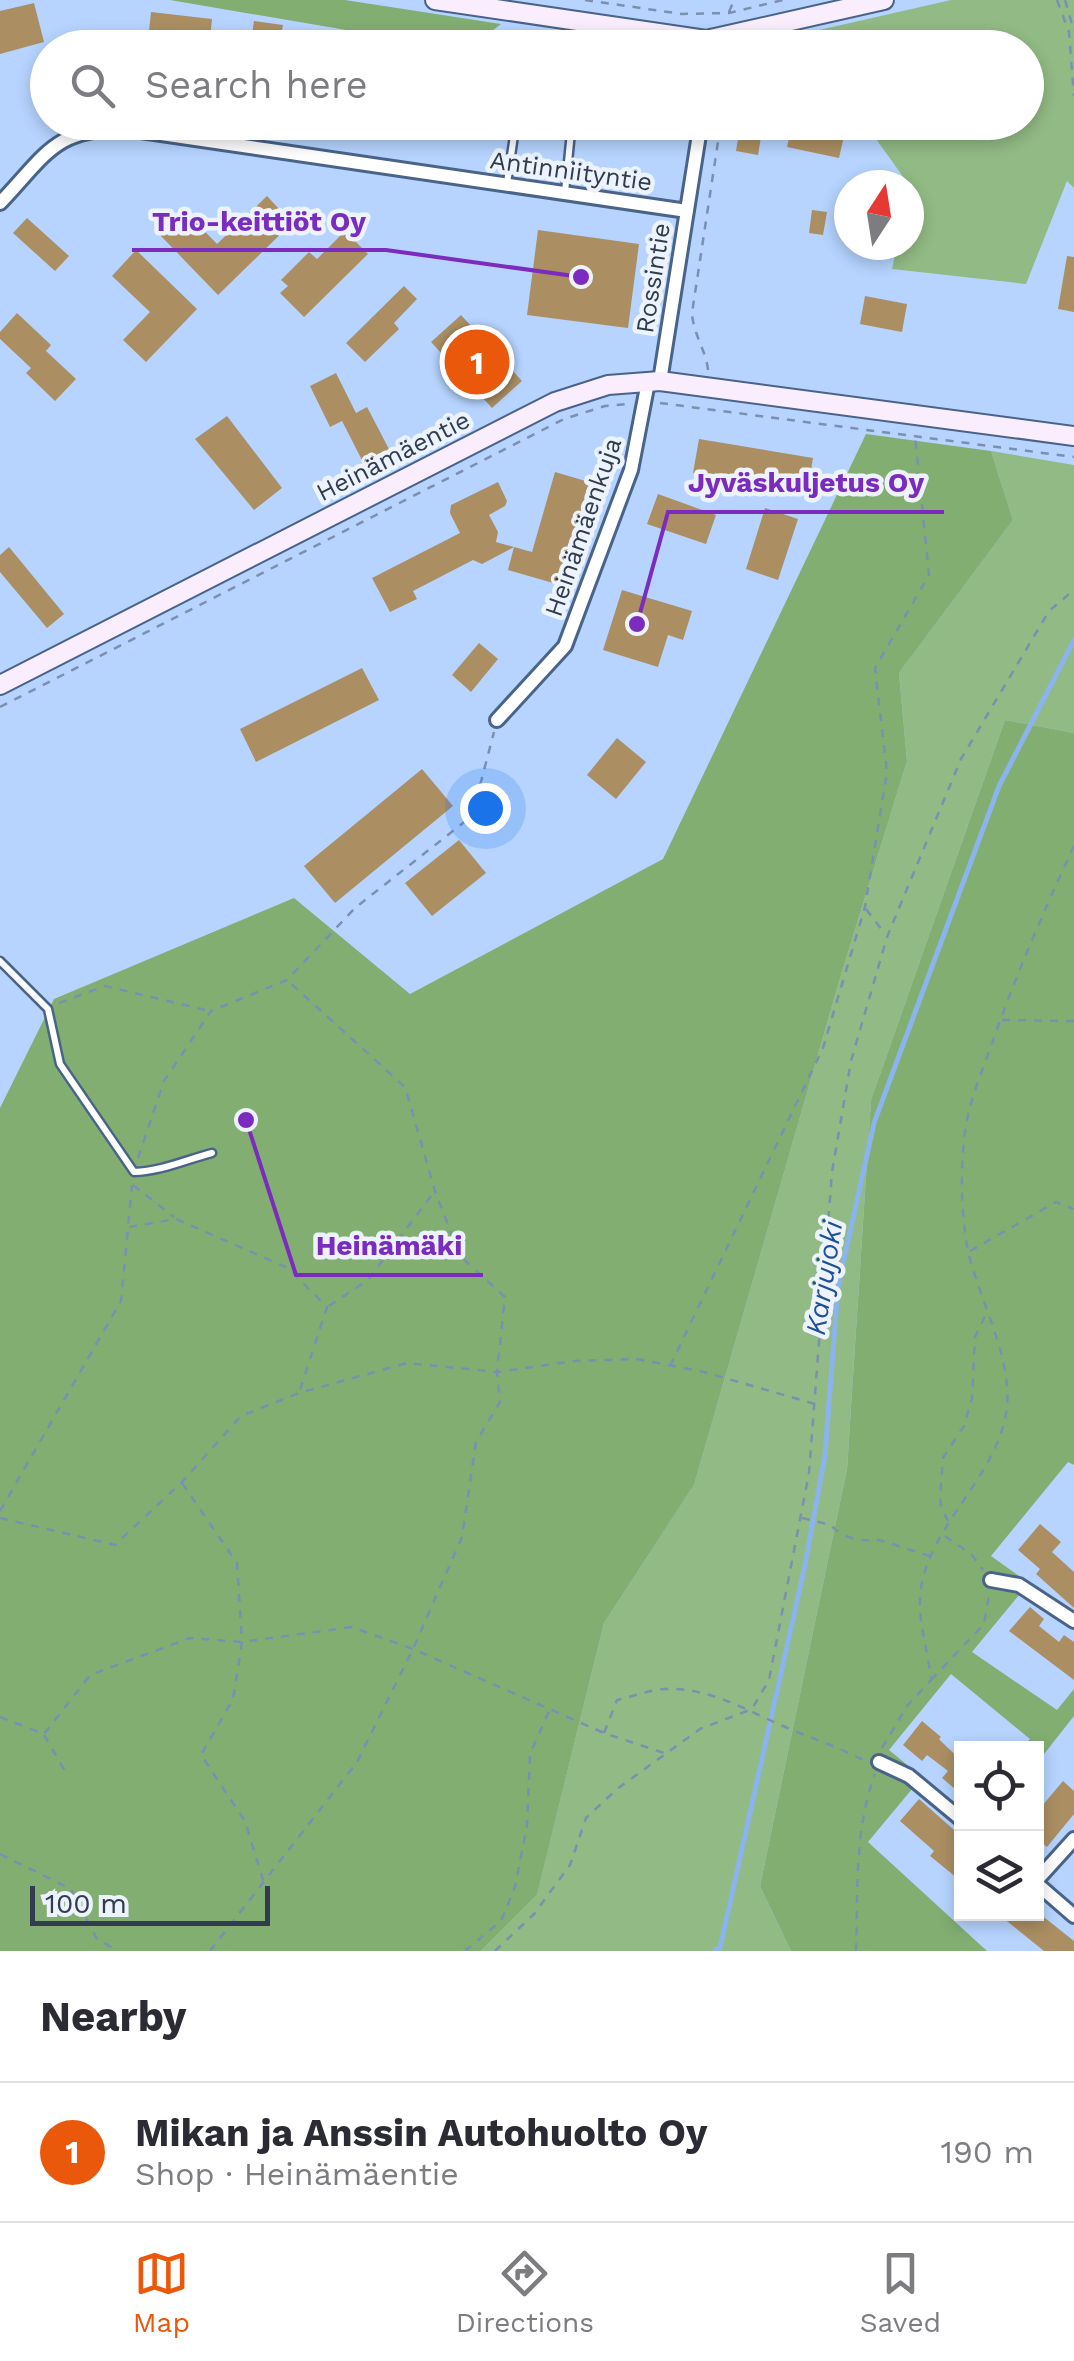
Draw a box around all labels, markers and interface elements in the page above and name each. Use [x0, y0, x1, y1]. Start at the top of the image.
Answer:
search box [30, 30, 1044, 140]
icon: search [65, 58, 120, 113]
text: Search here [145, 63, 368, 107]
street label: Antinniityntie [488, 145, 654, 197]
north arrow [834, 170, 924, 260]
callout: Trio-keittiöt Oy [132, 192, 386, 250]
text: Trio-keittiöt Oy [152, 205, 366, 238]
street label: Rossintie [630, 221, 676, 335]
pin: 1 [444, 324, 510, 400]
street label: Heinämäentie [312, 405, 474, 507]
street label: Heinämäenkuja [539, 434, 627, 620]
callout: Jyväskuljetus Oy [668, 454, 944, 512]
text: Jyväskuljetus Oy [688, 466, 924, 499]
your location [460, 783, 511, 834]
callout: Heinämäki [296, 1217, 483, 1275]
water label: Karjujoki [799, 1218, 849, 1337]
text: Heinämäki [316, 1229, 462, 1262]
map controls [954, 1741, 1044, 1921]
button: locate [954, 1741, 1044, 1831]
button: layers [954, 1831, 1044, 1921]
scale bar [30, 1881, 270, 1926]
text: 100 m [45, 1887, 127, 1920]
text: Nearby [40, 1992, 187, 2041]
text: Mikan ja Anssin Autohuolto Oy [135, 2111, 707, 2155]
text: 1 [66, 2133, 79, 2171]
text: 190 m [940, 2133, 1034, 2171]
text: Shop · Heinämäentie [135, 2155, 459, 2193]
tab: Map [133, 2246, 190, 2339]
tab: Directions [456, 2246, 594, 2339]
tab: Saved [860, 2246, 941, 2339]

